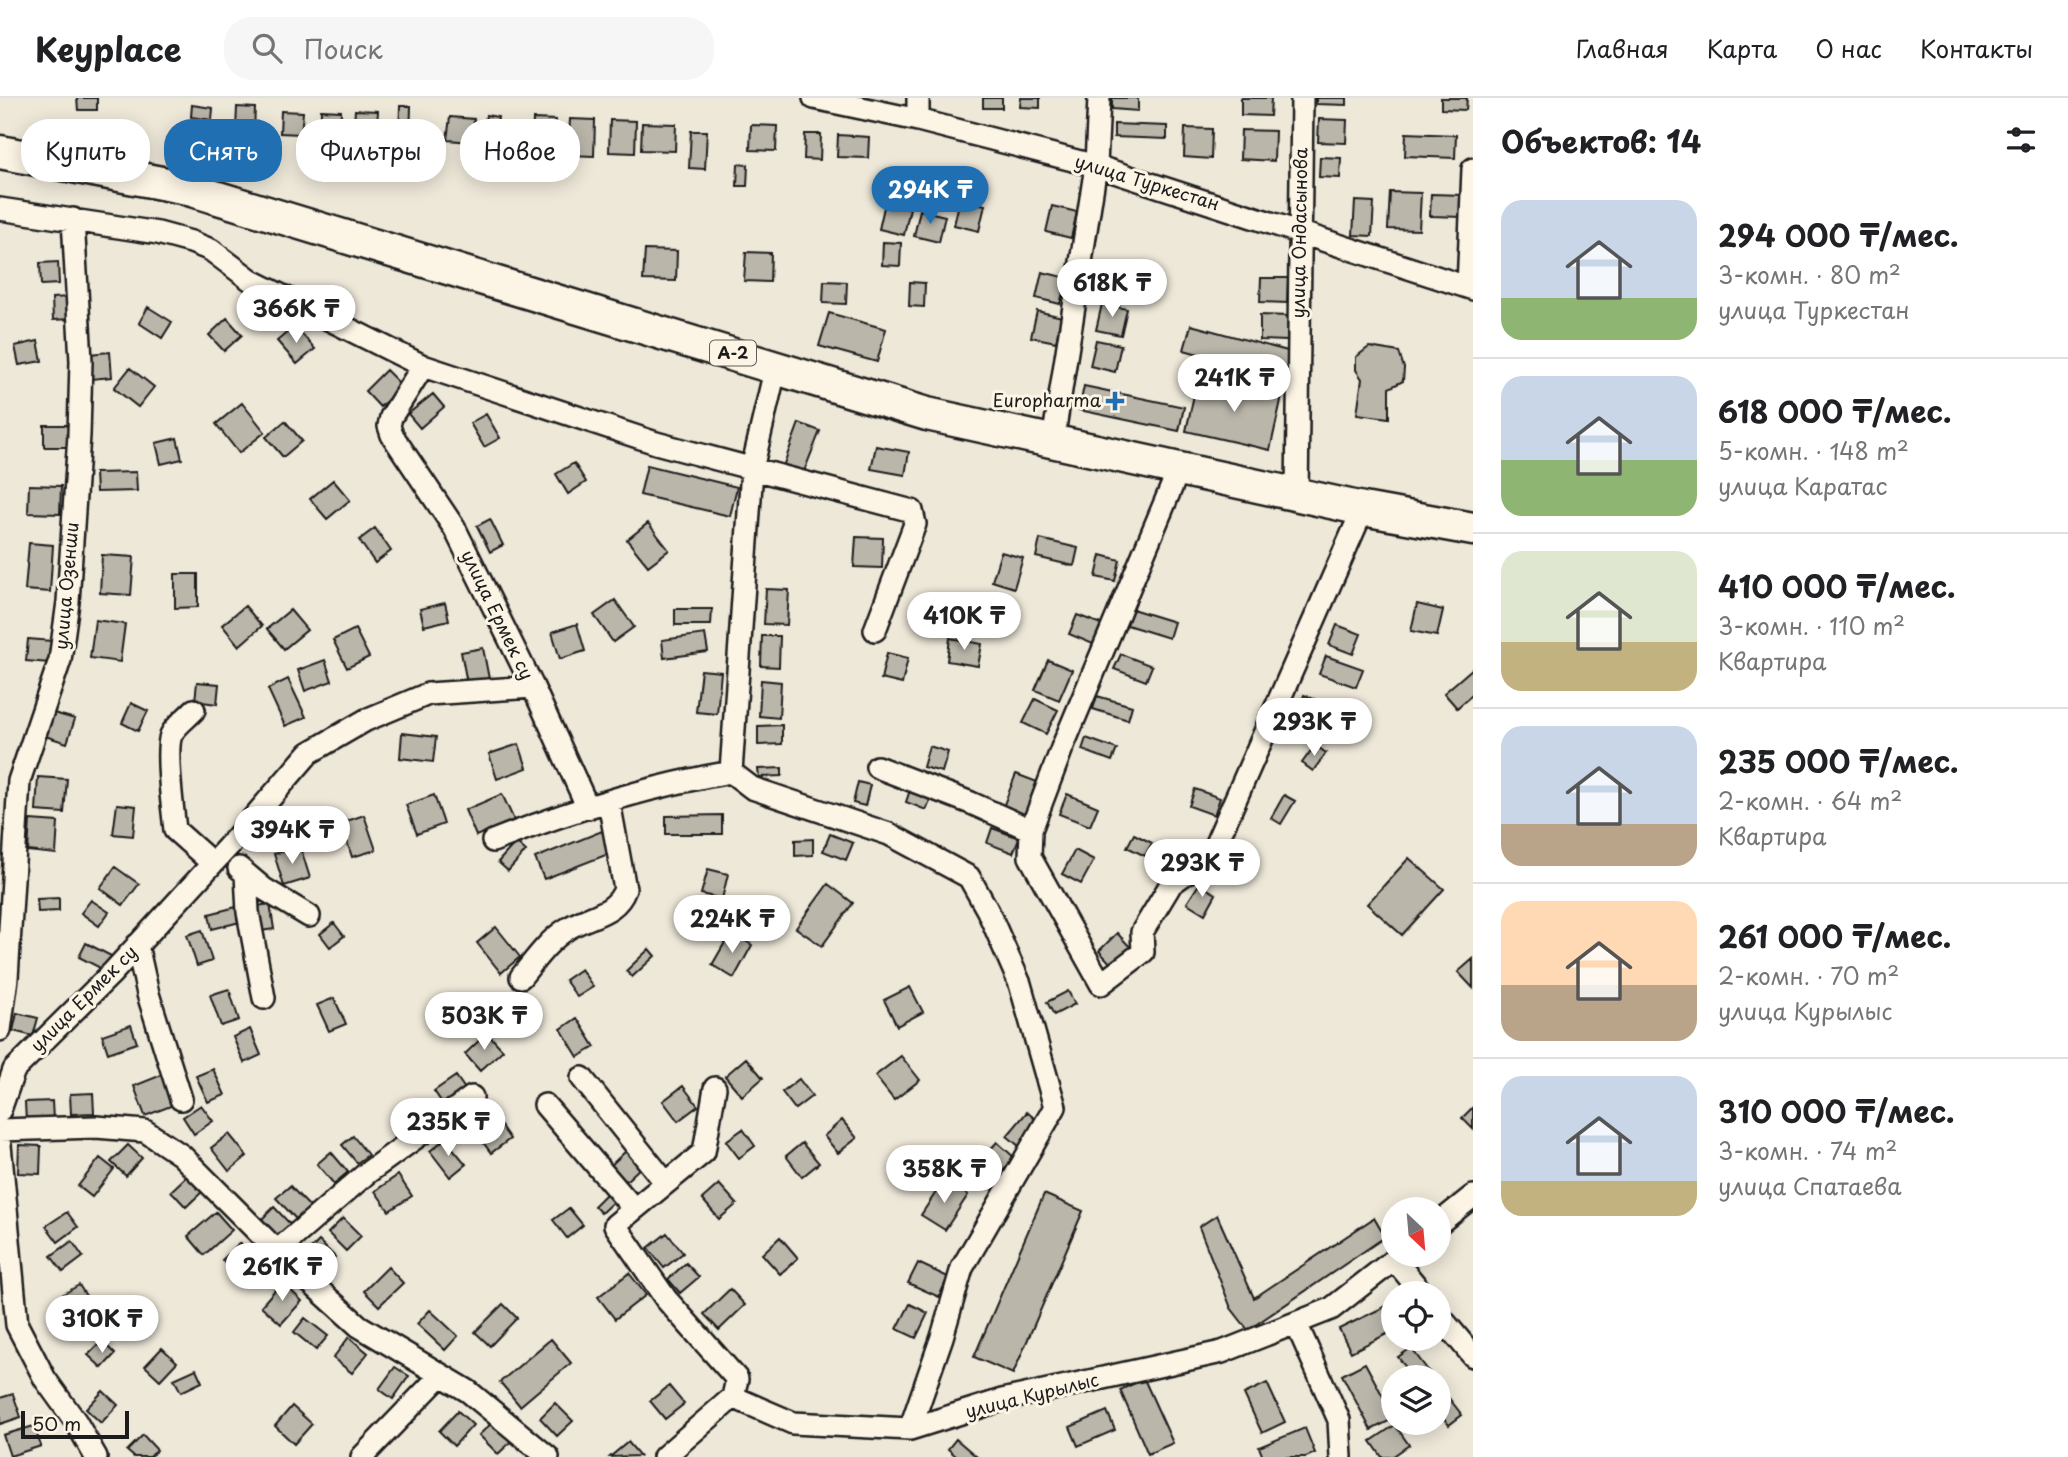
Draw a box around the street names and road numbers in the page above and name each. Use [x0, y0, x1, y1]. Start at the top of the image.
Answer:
street label: улица Туркестан [1072, 147, 1223, 216]
street label: улица Ондасынова [1284, 147, 1314, 319]
road number: A-2 [710, 341, 756, 366]
street label: улица Озенши [46, 521, 85, 651]
street label: улица Ермек су [455, 545, 541, 684]
street label: улица Ермек су [23, 938, 142, 1057]
street label: улица Курылыс [962, 1365, 1101, 1424]

